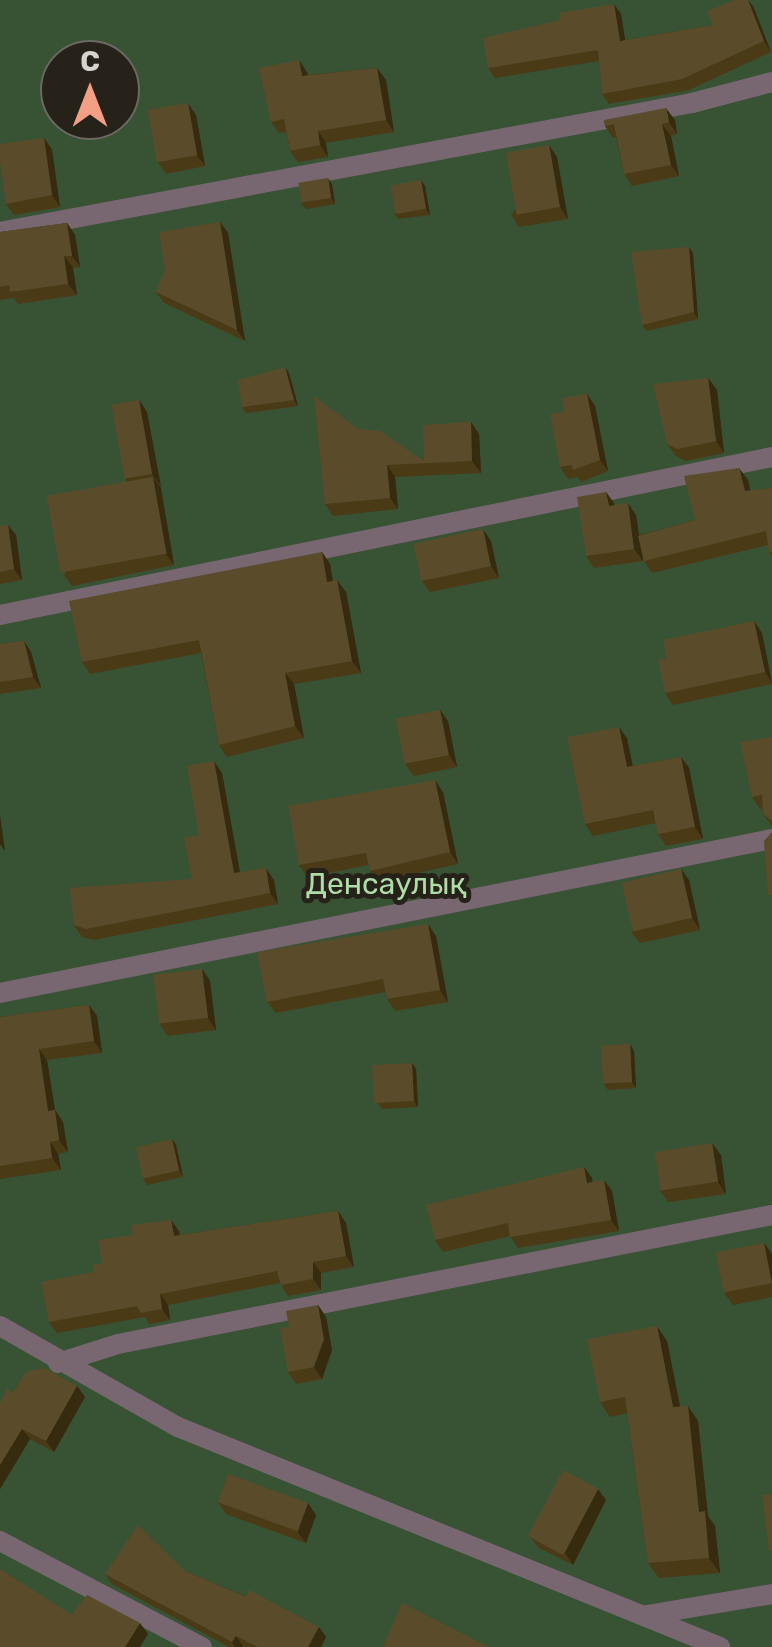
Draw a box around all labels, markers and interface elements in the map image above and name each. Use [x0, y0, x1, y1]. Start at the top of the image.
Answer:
north arrow [40, 40, 140, 140]
text: С [80, 45, 100, 78]
park label: Денсаулық [306, 866, 466, 902]

